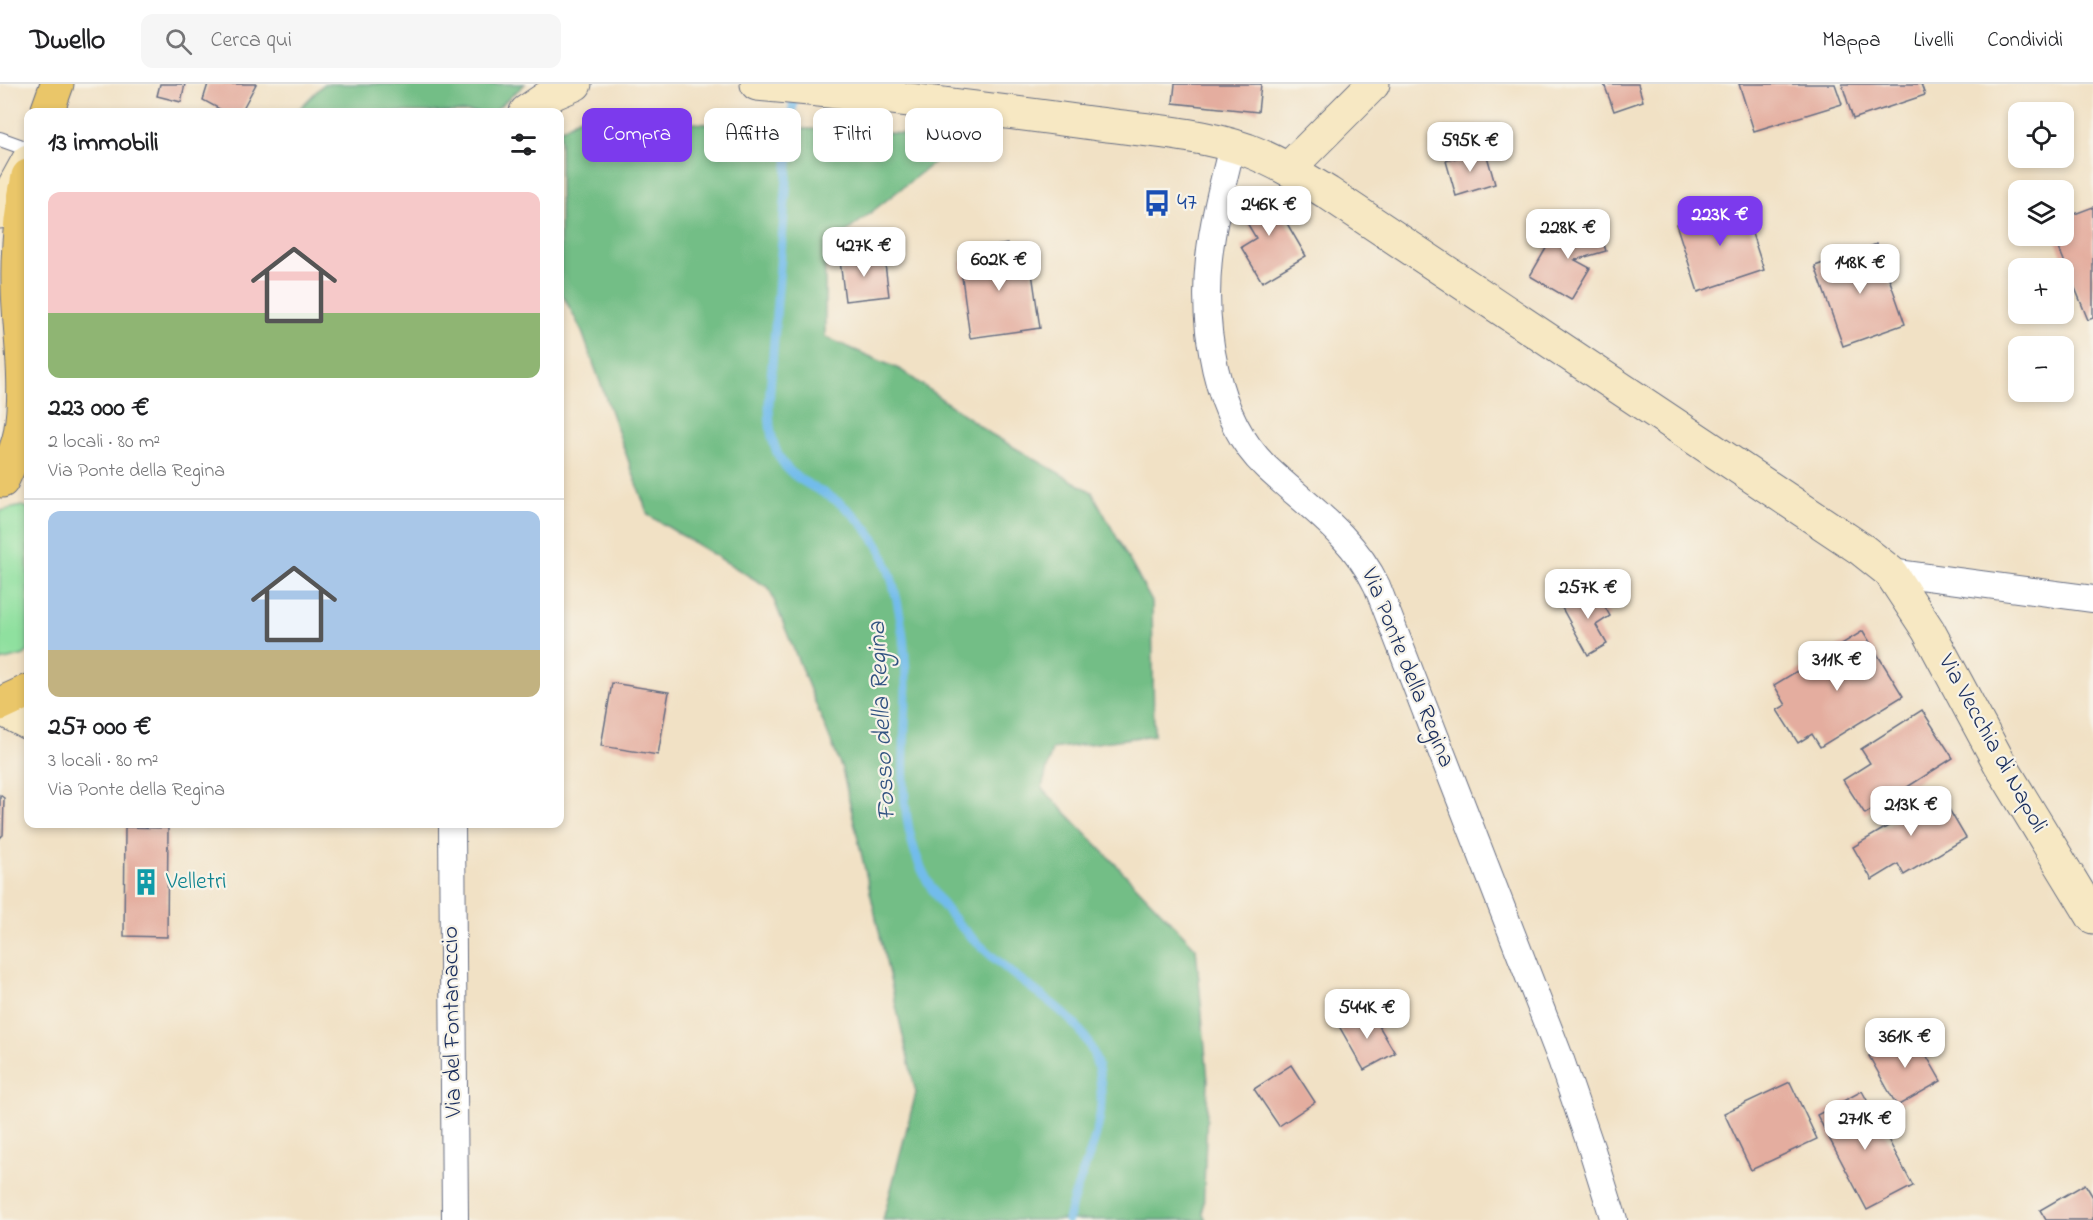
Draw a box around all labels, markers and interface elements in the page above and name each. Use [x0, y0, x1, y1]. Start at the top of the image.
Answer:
search box [141, 14, 561, 68]
text: Dwello [30, 21, 105, 62]
icon: search [162, 25, 195, 58]
text: Cerca qui [210, 25, 292, 57]
text: Mappa [1822, 26, 1881, 56]
text: Livelli [1914, 26, 1954, 56]
text: Condividi [1987, 26, 2063, 56]
map controls [2008, 102, 2074, 402]
button: locate [2008, 102, 2074, 168]
chip: Compra [582, 108, 692, 162]
chip: Affitta [704, 108, 801, 162]
chip: Filtri [813, 108, 893, 162]
chip: Nuovo [905, 108, 1003, 162]
pin: 595K € [1421, 122, 1519, 173]
text: 13 immobili [48, 125, 159, 163]
text: 595K € [1441, 127, 1499, 156]
icon: filters [507, 128, 540, 161]
button: layers [2008, 180, 2074, 246]
place label: 47 [1177, 186, 1197, 221]
pin: 246K € [1220, 186, 1318, 237]
bus stop icon: 47 [1142, 188, 1172, 218]
text: 246K € [1241, 191, 1297, 220]
pin: 223K € [1671, 196, 1769, 247]
text: 223K € [1692, 201, 1748, 230]
pin: 228K € [1519, 209, 1617, 260]
text: 228K € [1540, 214, 1596, 243]
pin: 427K € [815, 227, 913, 278]
icon: home [240, 231, 348, 339]
text: 427K € [836, 232, 892, 261]
pin: 602K € [950, 241, 1048, 292]
pin: 148K € [1811, 244, 1909, 295]
text: 602K € [971, 246, 1027, 275]
text: 148K € [1835, 249, 1885, 278]
button: + [2008, 258, 2074, 324]
button: − [2008, 336, 2074, 402]
text: 223 000 € [48, 390, 149, 428]
text: 2 locali · 80 m² [48, 428, 160, 457]
text: Via Ponte della Regina [48, 457, 225, 486]
icon: home [240, 550, 348, 658]
street label: Via Ponte della Regina [1351, 562, 1463, 773]
pin: 257K € [1539, 569, 1637, 620]
text: 257K € [1559, 574, 1617, 603]
water label: Fosso della Regina [859, 620, 907, 822]
pin: 311K € [1788, 641, 1886, 692]
text: 311K € [1812, 646, 1862, 675]
street label: Via Vecchia di Napoli [1928, 647, 2056, 840]
text: 257 000 € [48, 709, 151, 747]
text: 3 locali · 80 m² [48, 747, 159, 776]
text: Via Ponte della Regina [48, 776, 225, 805]
pin: 213K € [1862, 786, 1960, 837]
text: 213K € [1884, 791, 1938, 820]
place label: Velletri [165, 865, 227, 900]
building icon: Velletri [131, 867, 161, 897]
street label: Via del Fontanaccio [434, 926, 472, 1119]
pin: 544K € [1318, 989, 1416, 1040]
text: 544K € [1339, 994, 1395, 1023]
pin: 361K € [1856, 1018, 1954, 1069]
text: 361K € [1879, 1023, 1931, 1052]
pin: 271K € [1816, 1100, 1914, 1151]
text: 271K € [1838, 1105, 1892, 1134]

